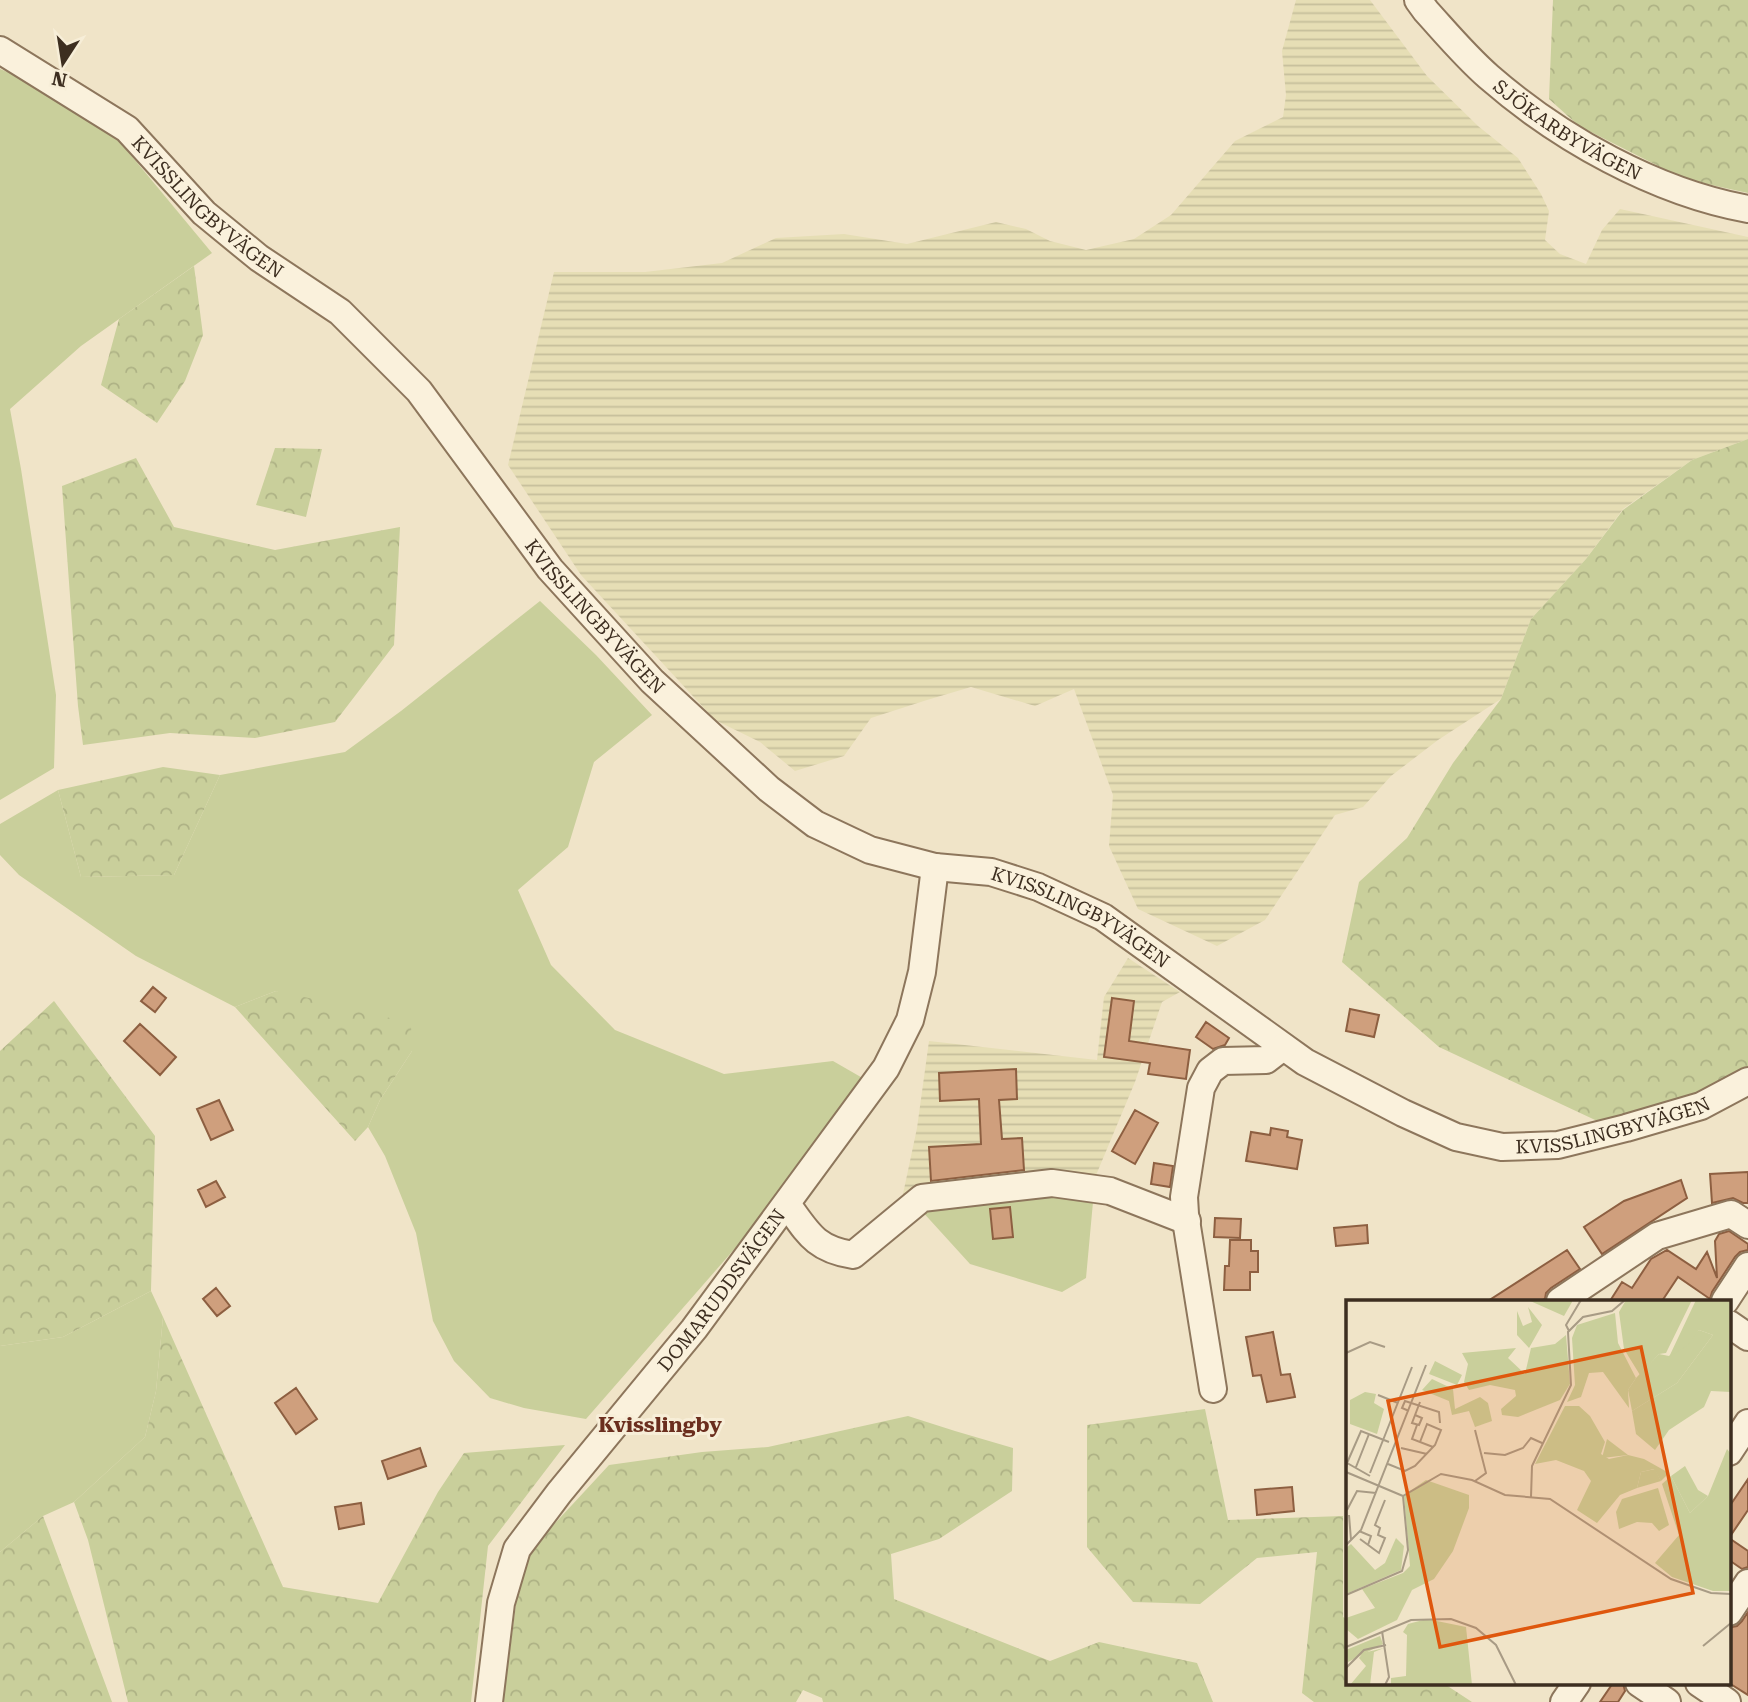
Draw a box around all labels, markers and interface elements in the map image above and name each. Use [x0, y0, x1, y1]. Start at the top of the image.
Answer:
north arrow [28, 28, 98, 98]
text: N [50, 66, 69, 92]
street label: SJÖKARBYVÄGEN [1488, 75, 1645, 185]
street label: KVISSLINGBYVÄGEN [127, 131, 288, 283]
street label: KVISSLINGBYVÄGEN [520, 535, 669, 699]
street label: KVISSLINGBYVÄGEN [988, 862, 1174, 973]
street label: KVISSLINGBYVÄGEN [1515, 1092, 1714, 1159]
street label: DOMARUDDSVÄGEN [653, 1205, 790, 1376]
inset map [1346, 1300, 1730, 1684]
district label: Kvisslingby [598, 1413, 722, 1437]

